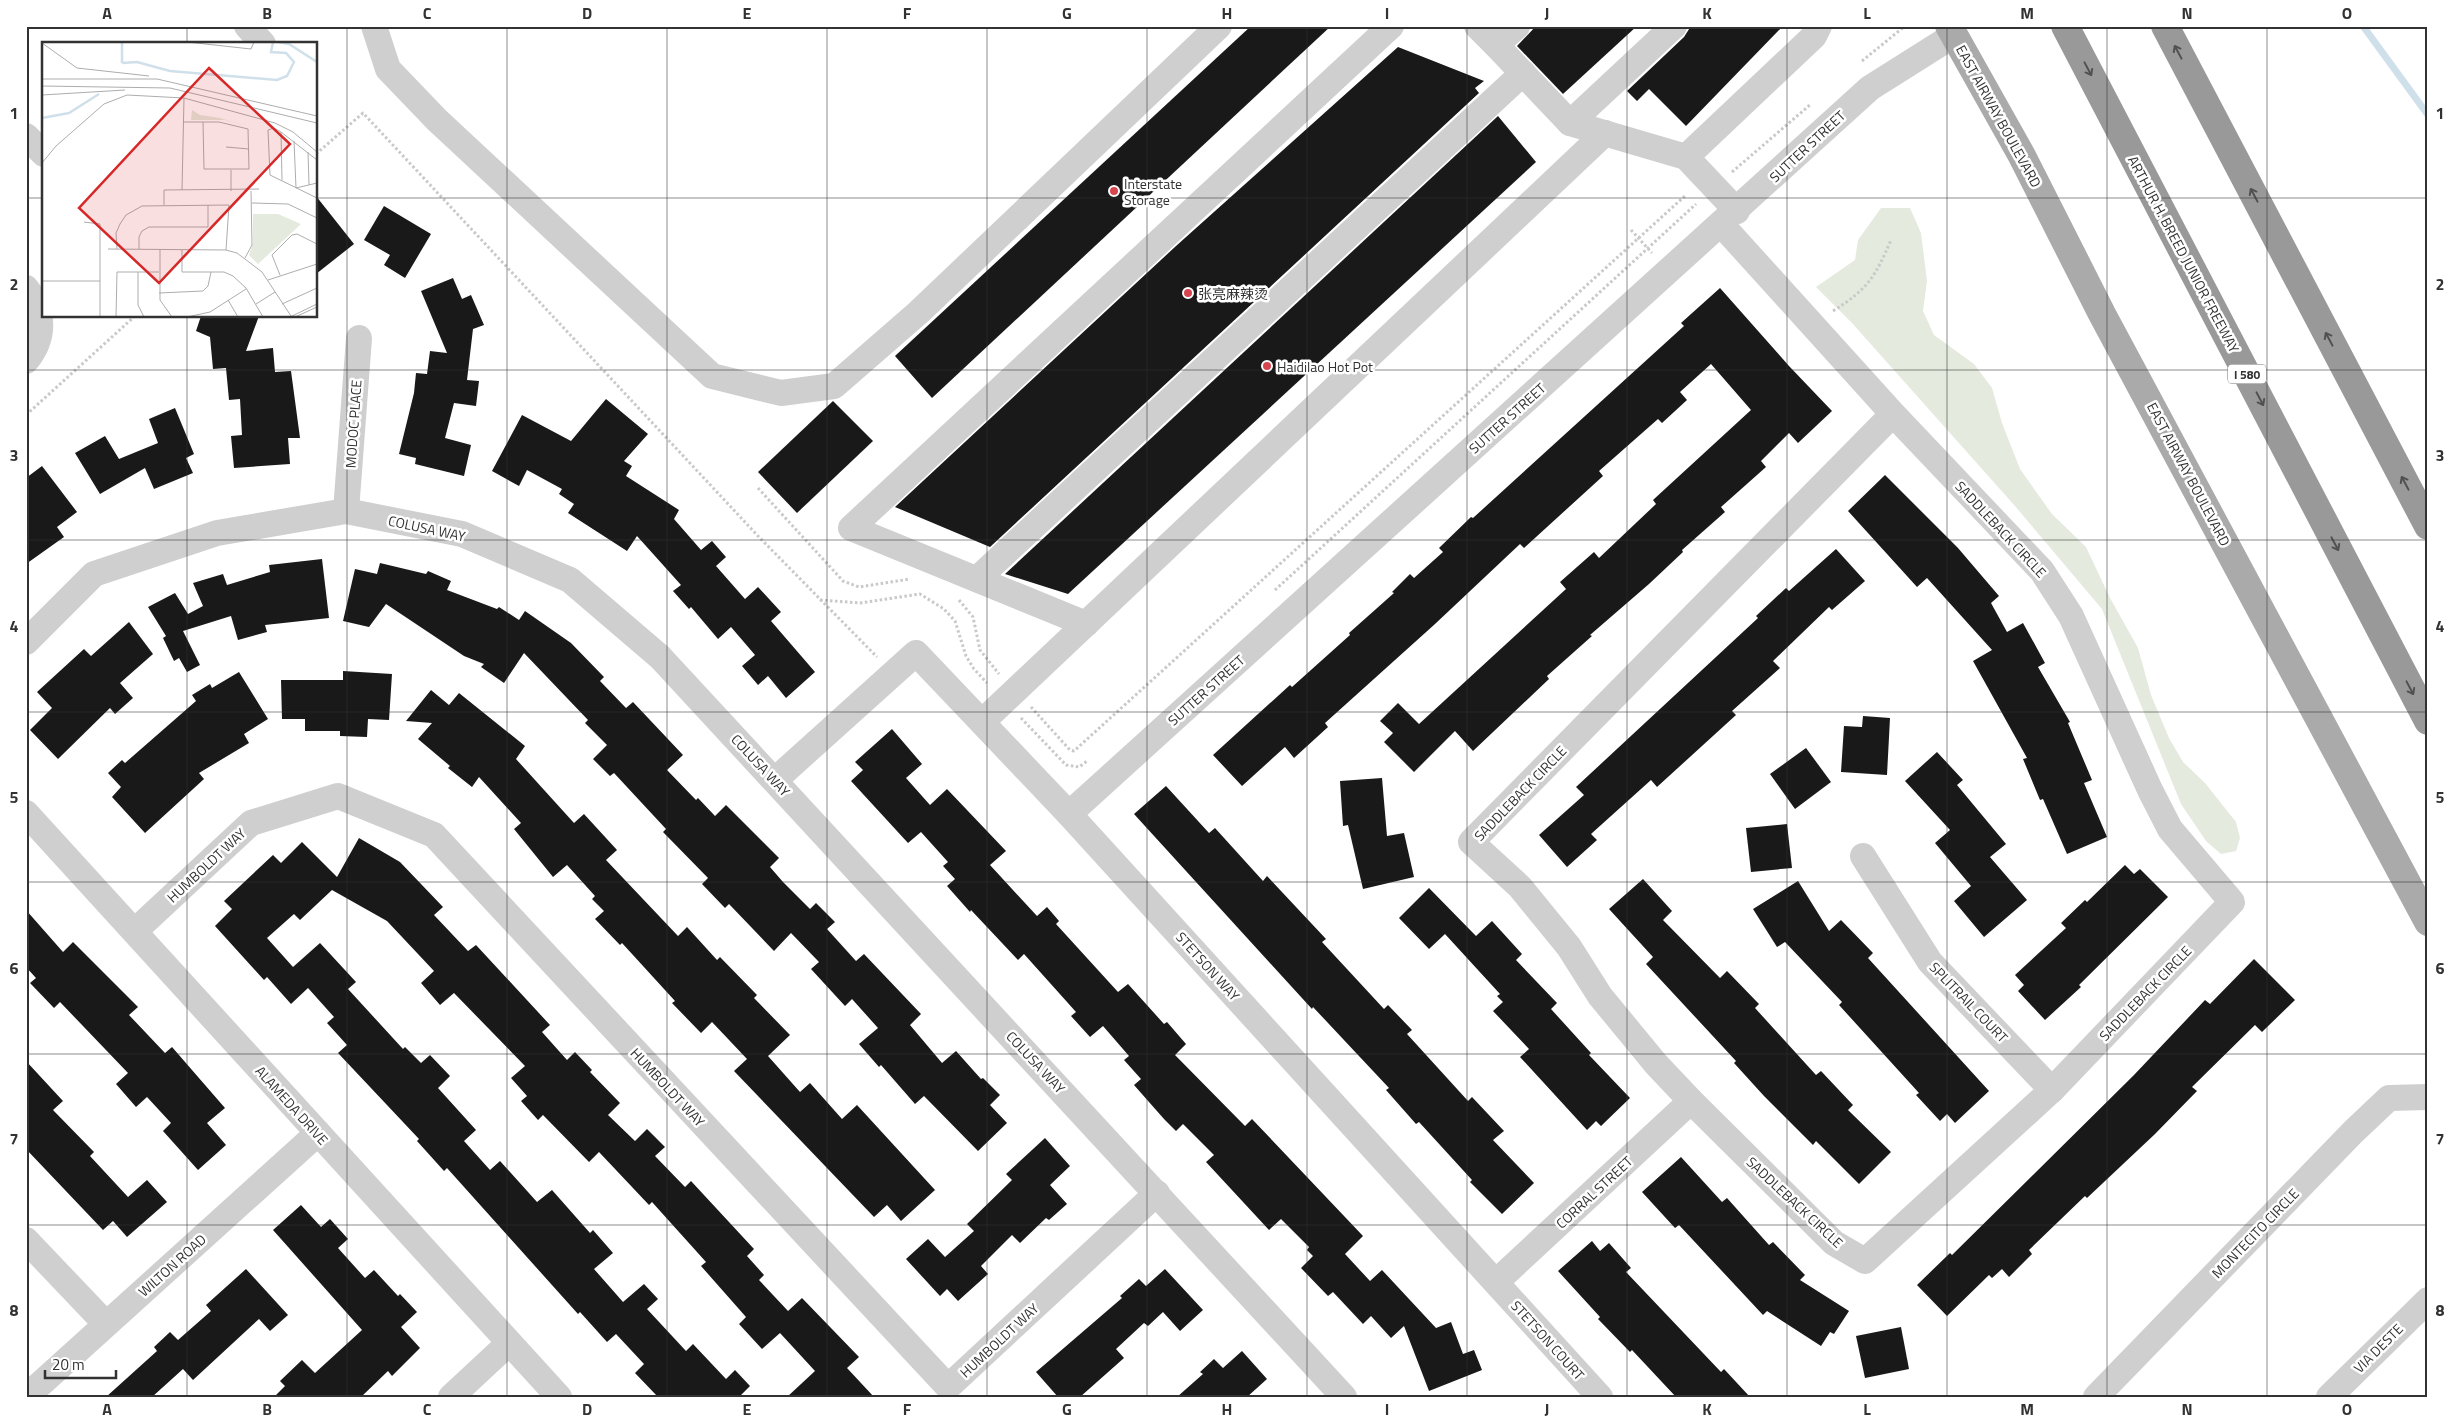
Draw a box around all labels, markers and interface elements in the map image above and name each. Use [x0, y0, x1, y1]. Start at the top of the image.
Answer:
text: A [102, 1, 112, 25]
text: B [262, 1, 272, 25]
text: C [423, 1, 432, 25]
text: D [582, 1, 592, 25]
text: E [743, 1, 752, 25]
text: F [903, 1, 912, 25]
text: G [1062, 1, 1072, 25]
text: H [1222, 1, 1232, 25]
text: I [1385, 1, 1389, 25]
text: J [1545, 1, 1549, 25]
text: K [1702, 1, 1712, 25]
text: L [1863, 1, 1871, 25]
text: M [2020, 1, 2034, 25]
text: N [2181, 1, 2193, 25]
text: O [2342, 1, 2352, 25]
street label: EAST AIRWAY BOULEVARD [1951, 41, 2047, 191]
inset map [42, 42, 318, 318]
one-way arrow [2173, 44, 2183, 59]
one-way arrow [2084, 61, 2093, 76]
text: 1 [10, 101, 18, 125]
text: 1 [2436, 101, 2444, 125]
street label: SUTTER STREET [1764, 105, 1850, 187]
street label: ARTHUR H. BREED JUNIOR FREEWAY [2123, 152, 2245, 357]
place label: Interstate Storage [1124, 173, 1182, 210]
marker: Interstate Storage [1108, 185, 1120, 197]
one-way arrow [2249, 188, 2259, 203]
text: 2 [10, 272, 18, 296]
text: 2 [2436, 272, 2444, 296]
place label: 张亮麻辣烫 [1198, 283, 1268, 304]
marker: 张亮麻辣烫 [1182, 287, 1194, 299]
one-way arrow [2324, 332, 2333, 347]
place label: Haidilao Hot Pot [1277, 356, 1373, 377]
marker: Haidilao Hot Pot [1261, 360, 1273, 372]
road number: I 580 [2228, 364, 2266, 384]
street label: SUTTER STREET [1464, 377, 1551, 458]
street label: MODOC PLACE [339, 379, 367, 469]
one-way arrow [2255, 392, 2265, 407]
street label: EAST AIRWAY BOULEVARD [2142, 398, 2236, 550]
text: 3 [10, 443, 18, 467]
text: 3 [2436, 443, 2444, 467]
street label: SADDLEBACK CIRCLE [1951, 476, 2052, 582]
one-way arrow [2400, 476, 2409, 491]
street label: COLUSA WAY [386, 510, 468, 547]
one-way arrow [2330, 536, 2340, 551]
text: 4 [10, 614, 19, 638]
text: 4 [2436, 614, 2445, 638]
street label: SUTTER STREET [1163, 649, 1250, 730]
one-way arrow [2405, 680, 2415, 695]
street label: COLUSA WAY [727, 729, 796, 801]
street label: SADDLEBACK CIRCLE [1469, 740, 1571, 845]
text: 5 [10, 785, 19, 809]
text: 5 [2436, 785, 2445, 809]
street label: HUMBOLDT WAY [162, 822, 251, 907]
street label: STETSON WAY [1171, 927, 1245, 1006]
street label: SADDLEBACK CIRCLE [2094, 940, 2196, 1045]
text: 6 [10, 956, 19, 980]
text: 6 [2436, 956, 2445, 980]
street label: SPLITRAIL COURT [1925, 957, 2013, 1048]
street label: COLUSA WAY [1002, 1026, 1071, 1098]
street label: HUMBOLDT WAY [626, 1043, 711, 1132]
street label: ALAMEDA DRIVE [251, 1061, 333, 1149]
text: 7 [10, 1127, 18, 1151]
text: 7 [2436, 1127, 2444, 1151]
street label: CORRAL STREET [1551, 1150, 1638, 1233]
street label: SADDLEBACK CIRCLE [1742, 1152, 1848, 1253]
street label: MONTECITO CIRCLE [2207, 1183, 2304, 1283]
street label: WILTON ROAD [133, 1229, 211, 1301]
street label: STETSON COURT [1506, 1295, 1590, 1385]
street label: HUMBOLDT WAY [955, 1297, 1044, 1382]
text: 8 [10, 1298, 19, 1322]
text: 8 [2436, 1298, 2445, 1322]
street label: VIA DESTE [2348, 1318, 2408, 1378]
scale bar [45, 1348, 116, 1380]
text: 20 m [52, 1353, 85, 1376]
text: A [102, 1397, 112, 1421]
text: B [262, 1397, 272, 1421]
text: C [423, 1397, 432, 1421]
text: D [582, 1397, 592, 1421]
text: E [743, 1397, 752, 1421]
text: F [903, 1397, 912, 1421]
text: G [1062, 1397, 1072, 1421]
text: H [1222, 1397, 1232, 1421]
text: I [1385, 1397, 1389, 1421]
text: J [1545, 1397, 1549, 1421]
text: K [1702, 1397, 1712, 1421]
text: L [1863, 1397, 1871, 1421]
text: M [2020, 1397, 2034, 1421]
text: N [2181, 1397, 2193, 1421]
text: O [2342, 1397, 2352, 1421]

